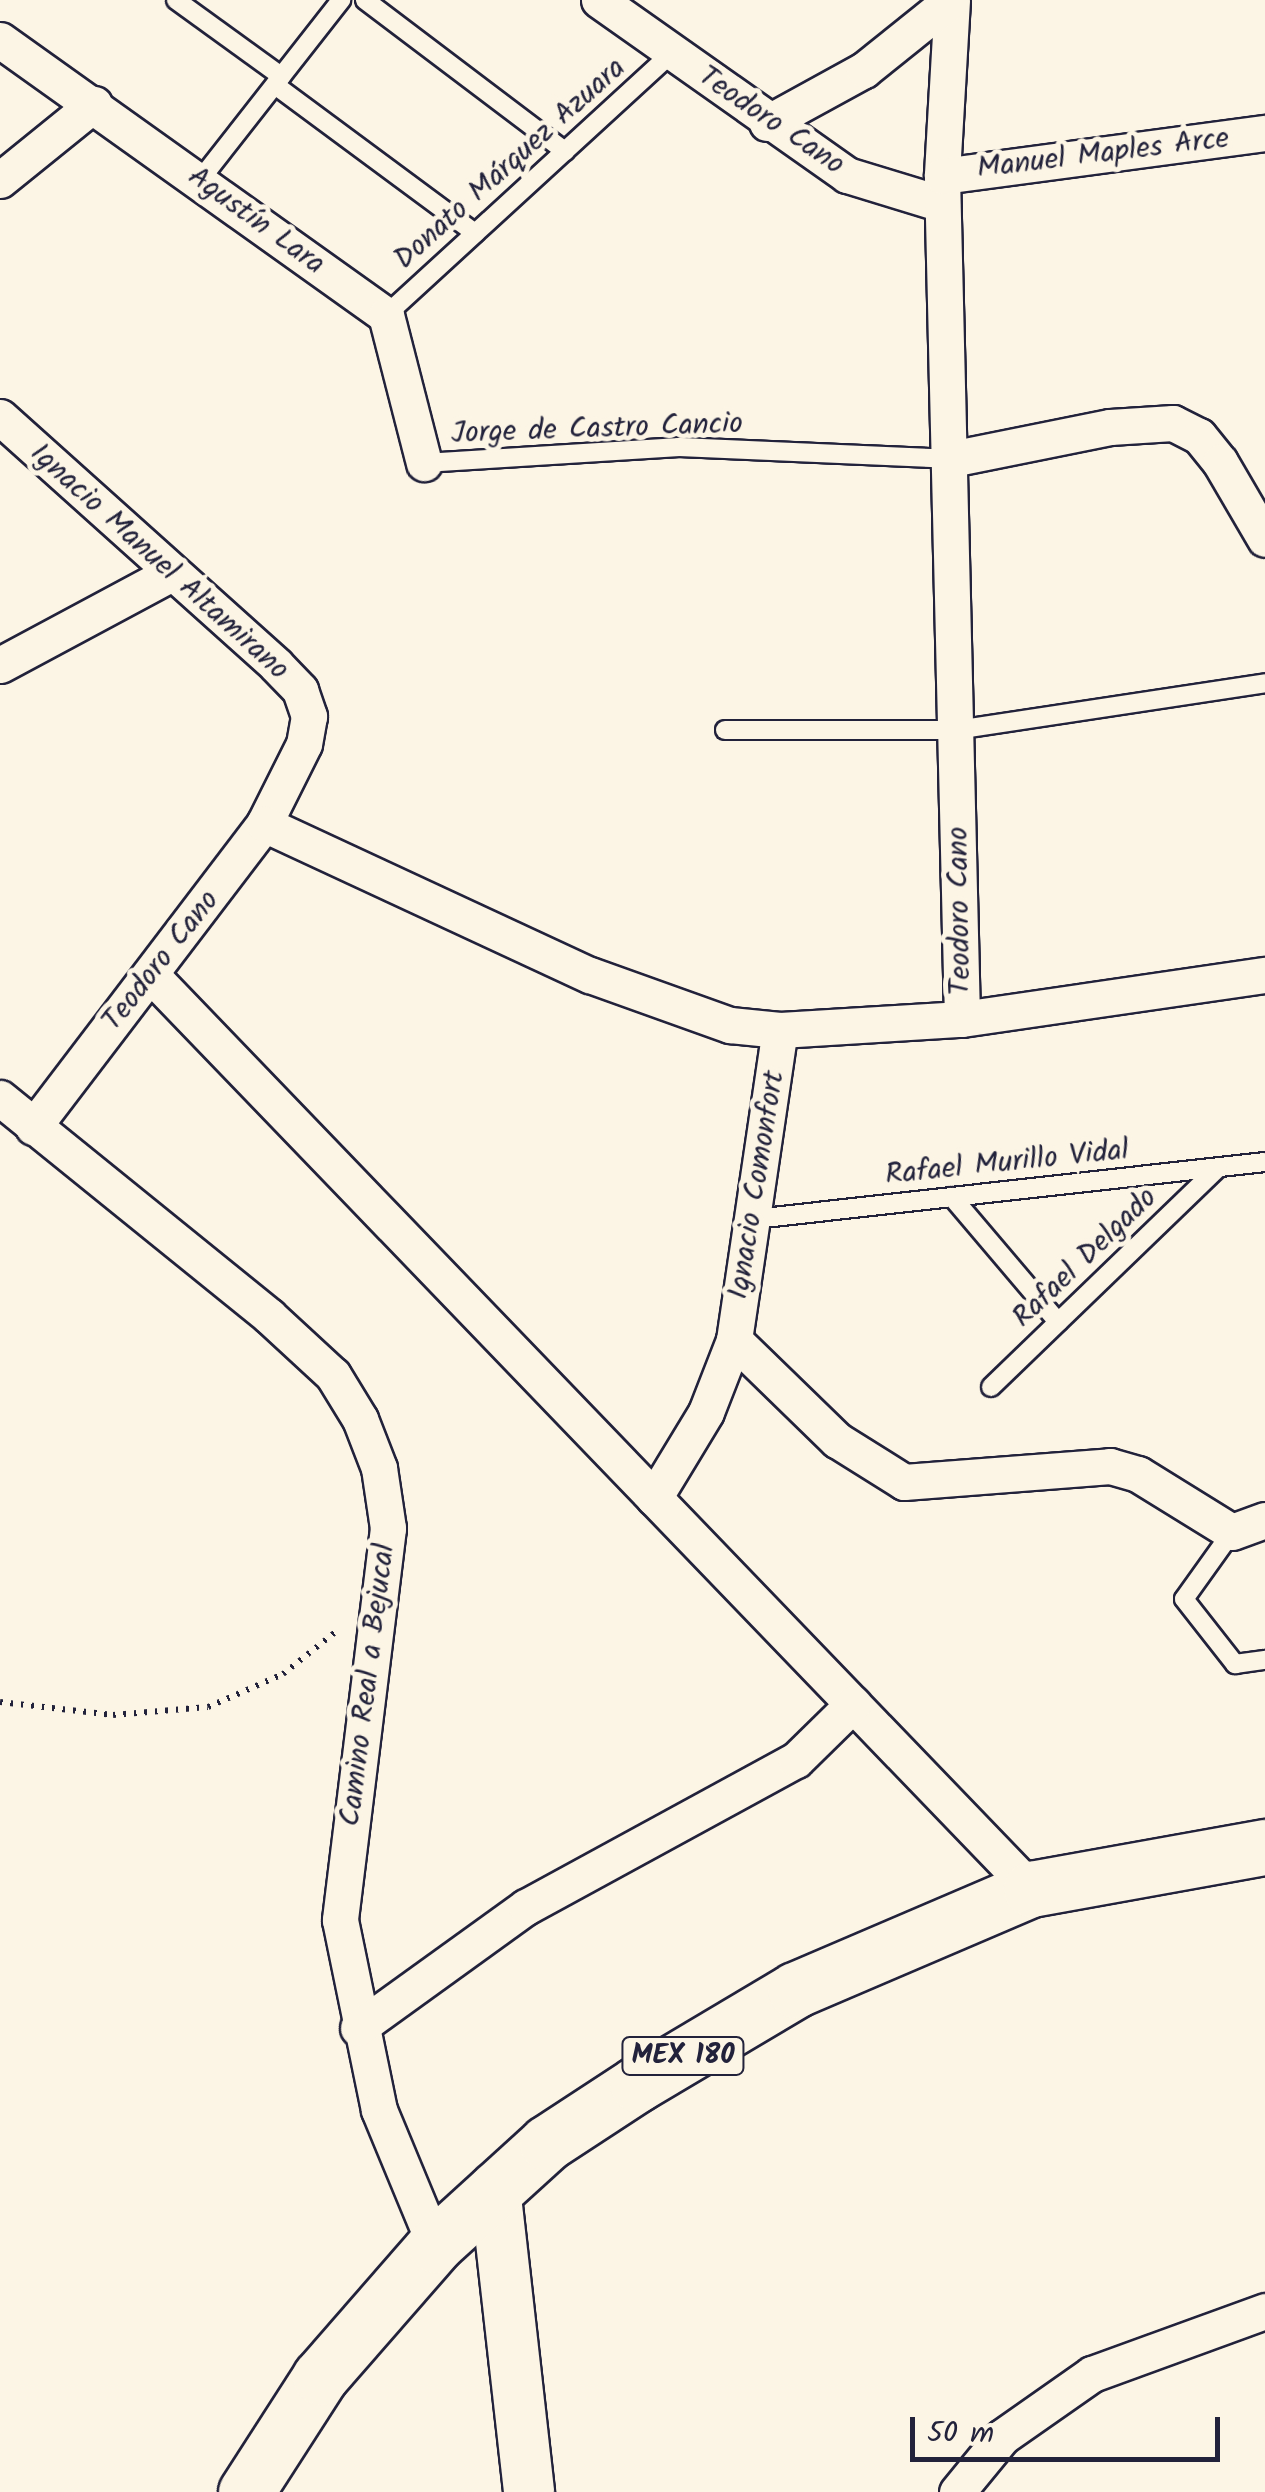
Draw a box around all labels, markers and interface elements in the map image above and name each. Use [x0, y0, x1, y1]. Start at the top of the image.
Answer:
street label: Donato Márquez Azuara [387, 50, 633, 278]
street label: Teodoro Cano [691, 59, 851, 183]
street label: Manuel Maples Arce [975, 121, 1231, 187]
street label: Agustín Lara [180, 159, 332, 283]
street label: Jorge de Castro Cancio [450, 406, 744, 452]
street label: Ignacio Manuel Altamirano [22, 436, 296, 688]
street label: Teodoro Cano [941, 826, 979, 996]
street label: Teodoro Cano [95, 883, 227, 1039]
street label: Ignacio Comonfort [721, 1068, 793, 1302]
street label: Rafael Murillo Vidal [883, 1132, 1131, 1194]
street label: Rafael Delgado [1005, 1180, 1165, 1336]
street label: Camino Real a Bejucal [333, 1542, 403, 1828]
road number: MEX 180 [620, 2033, 746, 2079]
scale bar [915, 2397, 1225, 2459]
text: 50 m [927, 2410, 994, 2458]

